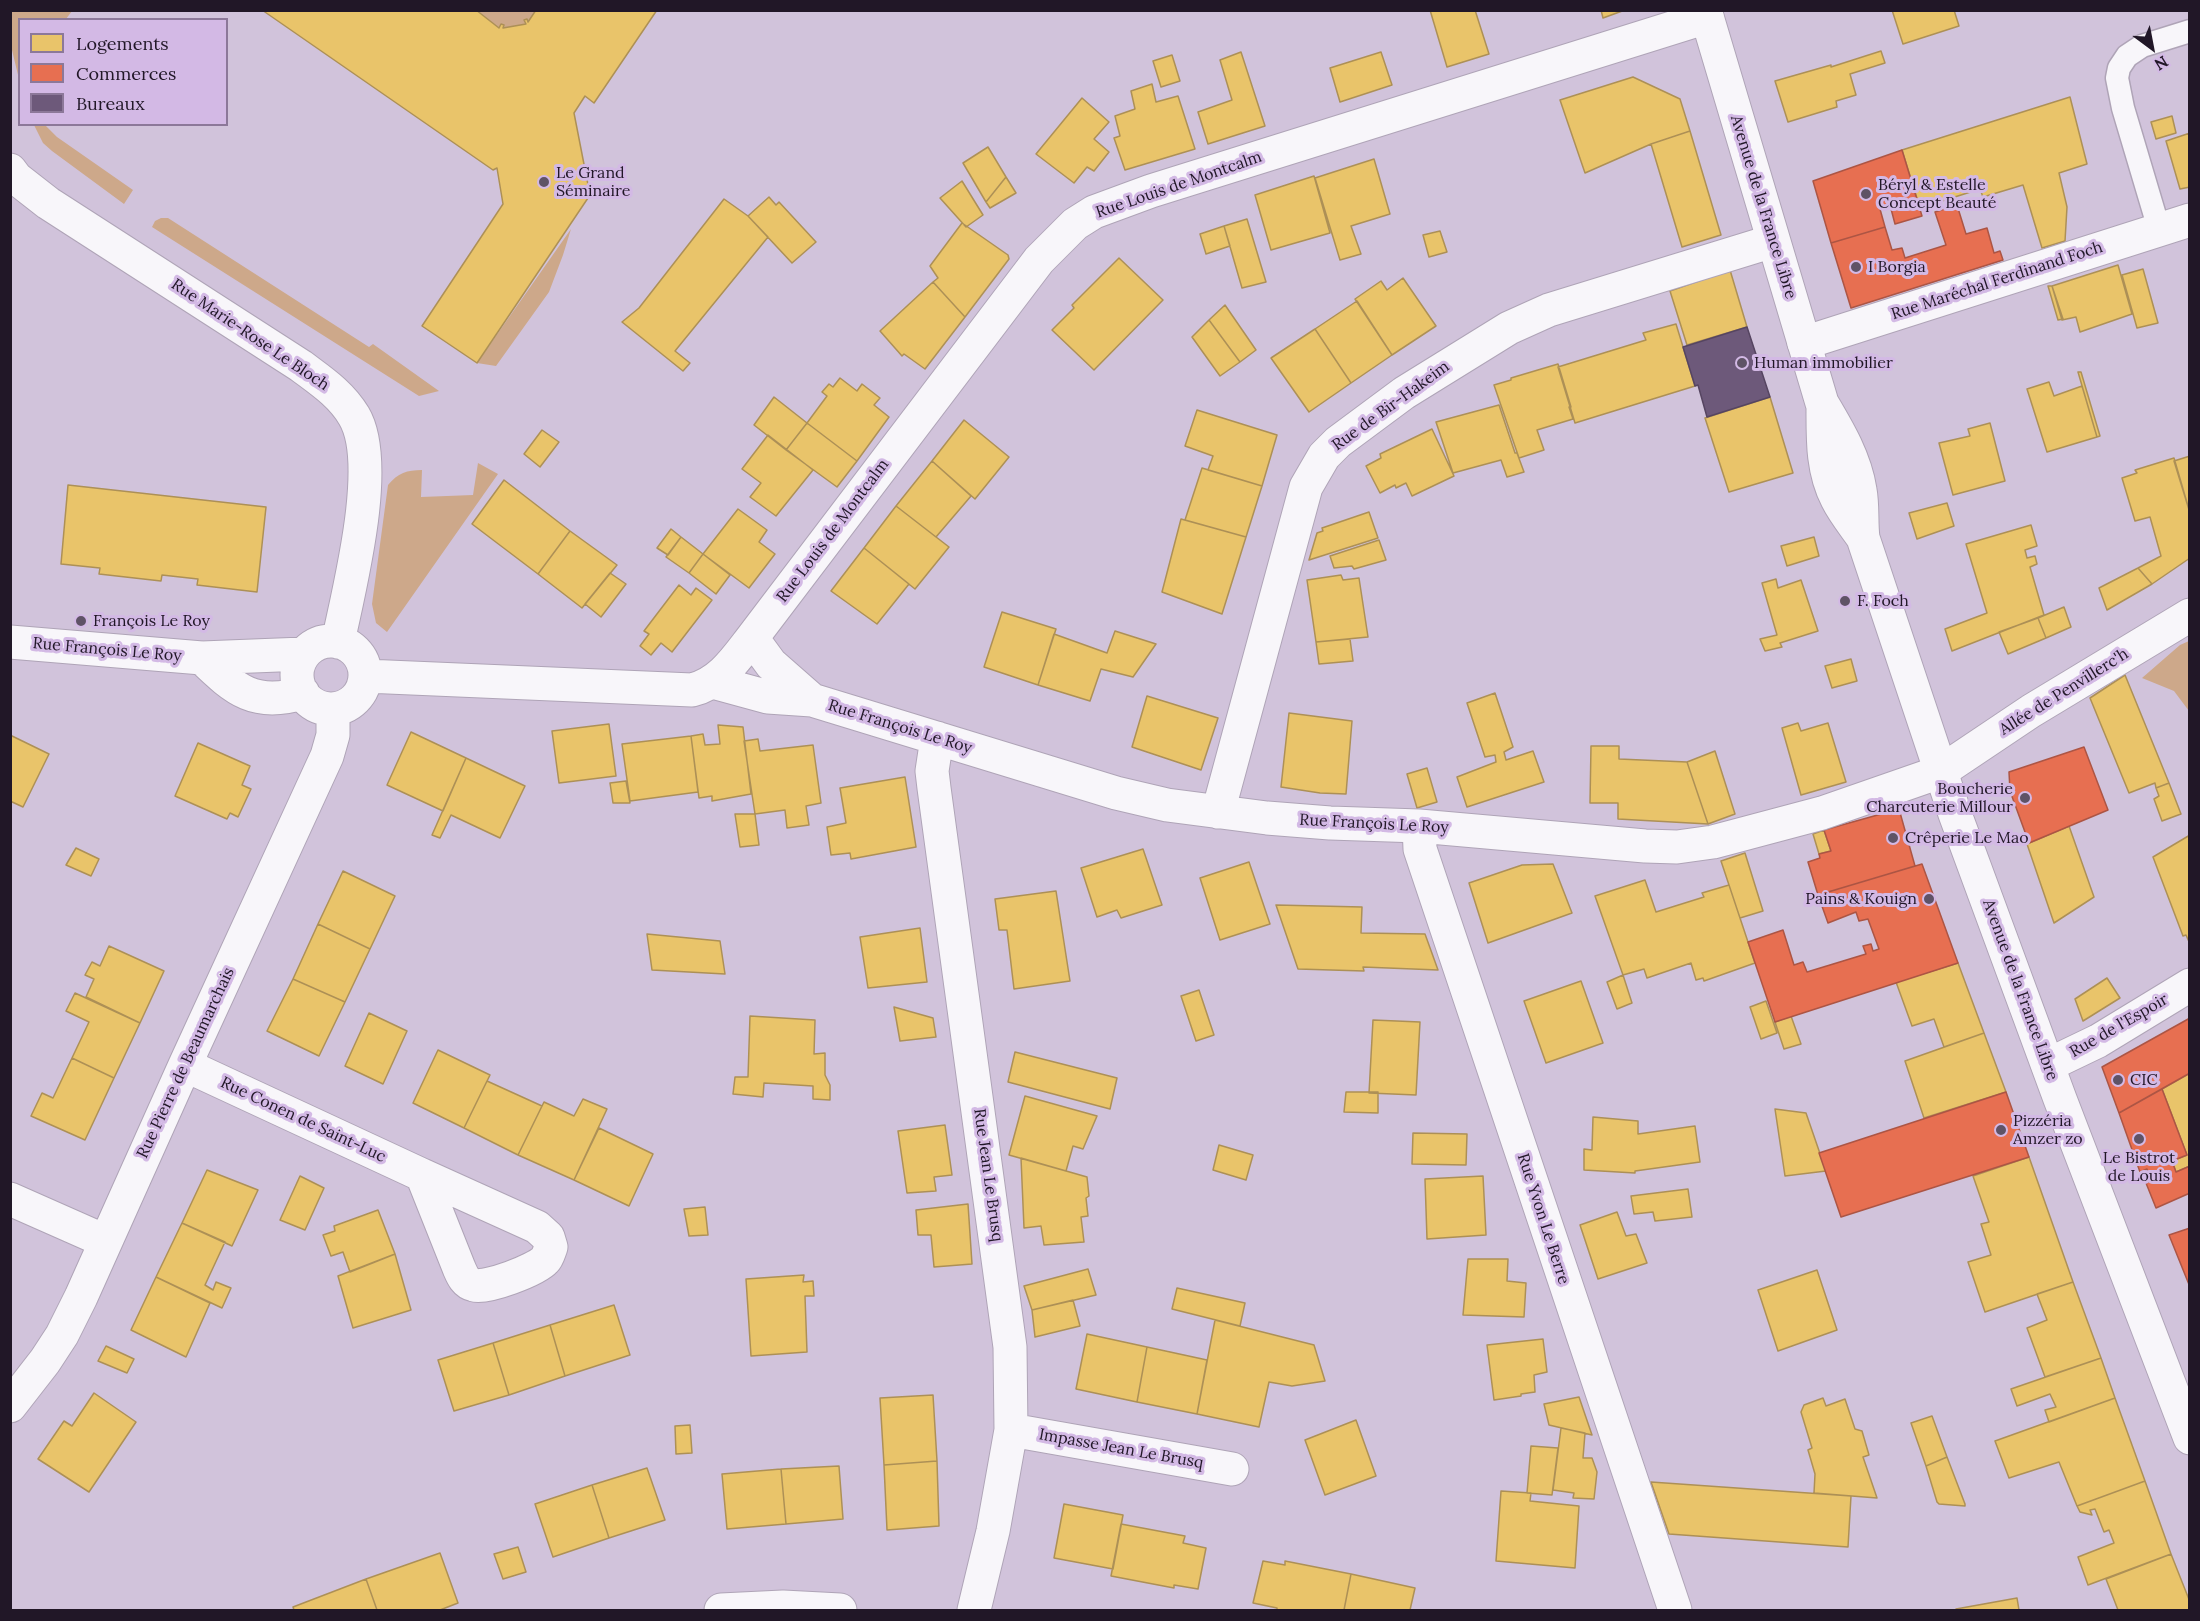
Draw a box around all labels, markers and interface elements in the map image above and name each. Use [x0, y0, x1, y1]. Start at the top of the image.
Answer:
legend [18, 18, 228, 126]
north arrow [2122, 18, 2182, 78]
text: Logements [76, 32, 168, 55]
text: N [2151, 52, 2172, 75]
text: Commerces [76, 62, 176, 85]
text: Bureaux [76, 92, 145, 115]
street label: Avenue de la France Libre [1726, 113, 1800, 301]
street label: Rue Louis de Montcalm [1093, 148, 1265, 222]
place label: Le Grand Séminaire [556, 163, 630, 201]
marker: Le Grand Séminaire [537, 175, 551, 189]
place label: Béryl & Estelle Concept Beauté [1878, 175, 1996, 213]
marker: Béryl & Estelle Concept Beauté [1859, 187, 1873, 201]
street label: Rue Maréchal Ferdinand Foch [1889, 238, 2105, 324]
place label: I Borgia [1868, 257, 1926, 277]
marker: I Borgia [1849, 260, 1863, 274]
street label: Rue Marie-Rose Le Bloch [167, 275, 333, 395]
place label: Human immobilier [1754, 353, 1893, 373]
marker: Human immobilier [1735, 356, 1749, 370]
street label: Rue de Bir-Hakeim [1329, 357, 1453, 455]
street label: Rue Louis de Montcalm [773, 456, 893, 606]
place label: F. Foch [1857, 591, 1909, 611]
marker: F. Foch [1838, 594, 1852, 608]
place label: François Le Roy [93, 611, 210, 631]
marker: François Le Roy [74, 614, 88, 628]
street label: Rue François Le Roy [32, 634, 182, 666]
street label: Allée de Penvillerc'h [1996, 645, 2132, 739]
street label: Rue François Le Roy [826, 696, 974, 758]
place label: Boucherie Charcuterie Millour [1866, 779, 2013, 817]
marker: Boucherie Charcuterie Millour [2018, 791, 2032, 805]
street label: Rue François Le Roy [1299, 811, 1449, 837]
place label: Crêperie Le Mao [1905, 828, 2029, 848]
marker: Crêperie Le Mao [1886, 831, 1900, 845]
place label: Pains & Kouign [1805, 889, 1917, 909]
marker: Pains & Kouign [1922, 892, 1936, 906]
street label: Avenue de la France Libre [1978, 897, 2062, 1083]
street label: Rue Pierre de Beaumarchais [133, 965, 239, 1161]
street label: Rue de l'Espoir [2066, 990, 2172, 1062]
place label: CIC [2130, 1070, 2158, 1090]
street label: Rue Conen de Saint-Luc [217, 1073, 389, 1167]
marker: CIC [2111, 1073, 2125, 1087]
street label: Rue Jean Le Brusq [969, 1107, 1007, 1243]
place label: Pizzéria Amzer zo [2013, 1111, 2083, 1149]
marker: Pizzéria Amzer zo [1994, 1123, 2008, 1137]
marker: Le Bistrot de Louis [2132, 1132, 2146, 1146]
place label: Le Bistrot de Louis [2103, 1148, 2175, 1186]
street label: Rue Yvon Le Berre [1513, 1151, 1573, 1287]
street label: Impasse Jean Le Brusq [1037, 1425, 1205, 1473]

